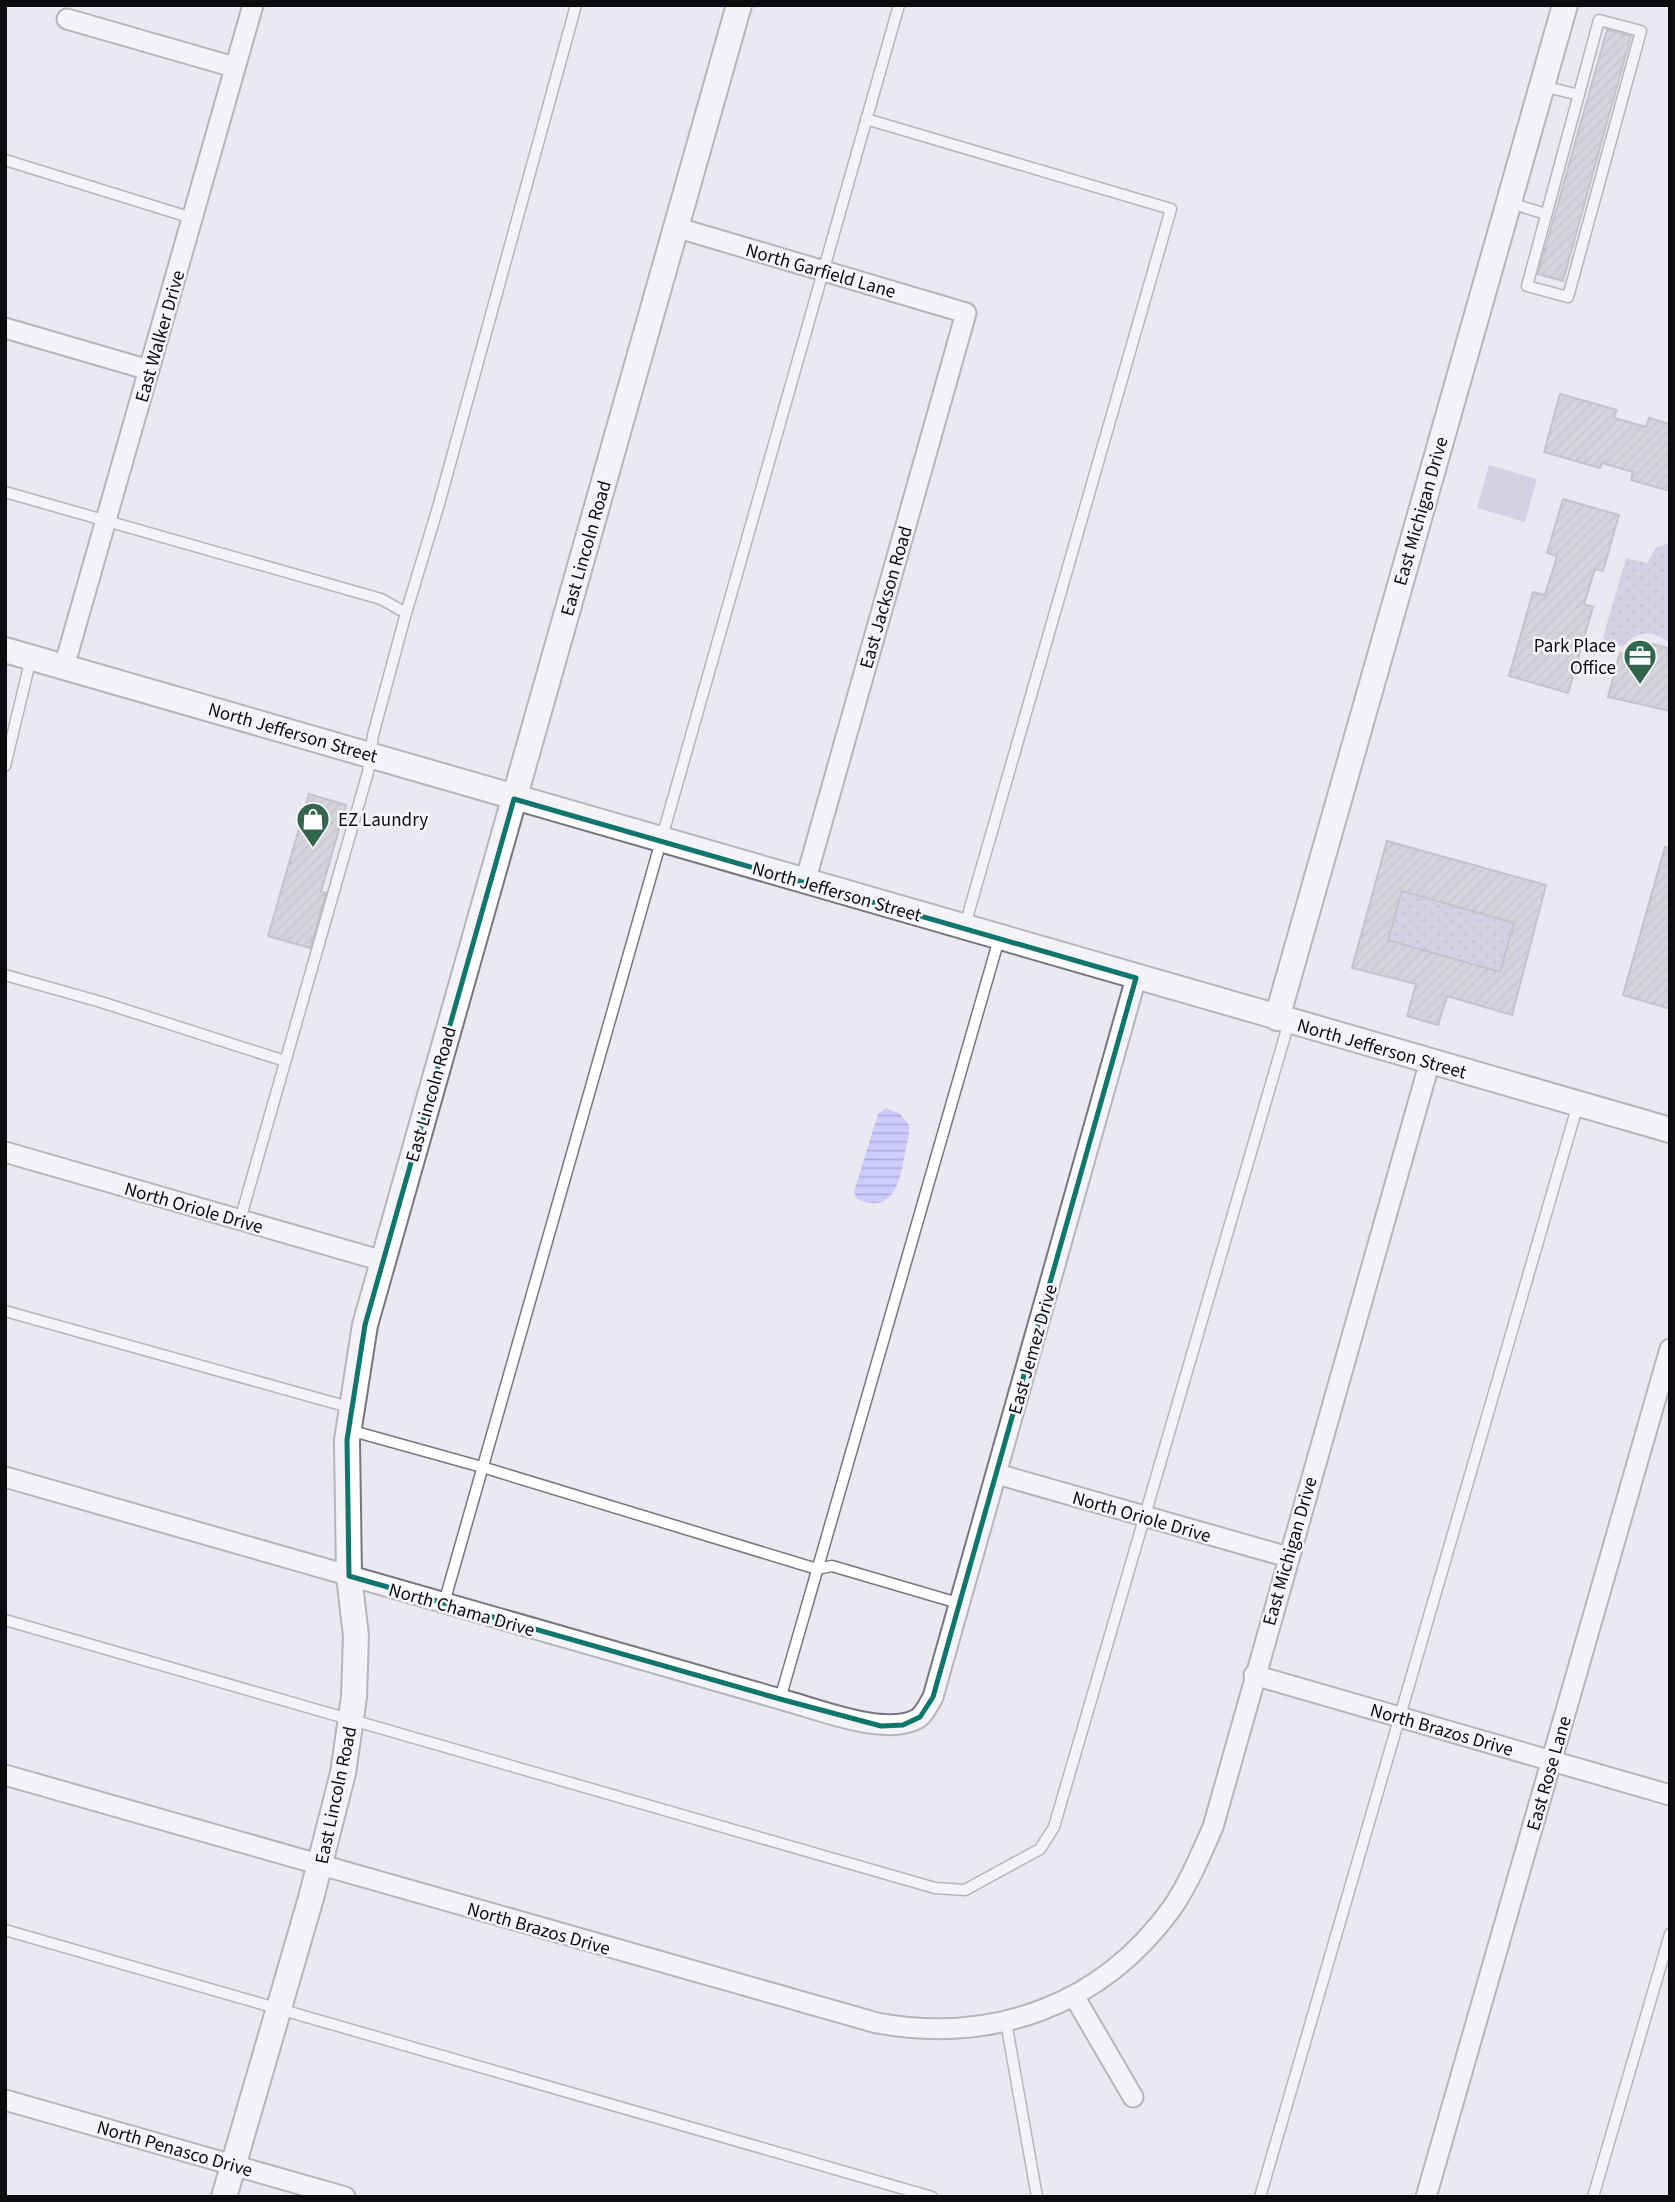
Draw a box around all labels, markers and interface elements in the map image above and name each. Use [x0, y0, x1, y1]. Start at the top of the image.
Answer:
street label: North Garfield Lane [742, 237, 899, 306]
street label: East Walker Drive [129, 267, 192, 406]
street label: East Michigan Drive [1387, 434, 1456, 589]
street label: East Lincoln Road [554, 477, 619, 619]
street label: East Jackson Road [853, 523, 920, 672]
place label: Park Place Office [1534, 633, 1616, 682]
office icon: Park Place Office [1621, 637, 1659, 686]
street label: North Jefferson Street [205, 696, 381, 771]
shop icon: EZ Laundry [294, 800, 332, 849]
place label: EZ Laundry [338, 807, 428, 834]
street label: North Jefferson Street [749, 855, 925, 930]
street label: North Jefferson Street [1294, 1012, 1470, 1087]
street label: East Lincoln Road [399, 1023, 464, 1165]
street label: North Oriole Drive [121, 1176, 266, 1241]
street label: East Jemez Drive [1002, 1281, 1065, 1418]
street label: East Michigan Drive [1256, 1474, 1325, 1629]
street label: North Oriole Drive [1069, 1485, 1214, 1550]
street label: North Chama Drive [385, 1577, 538, 1644]
street label: North Brazos Drive [1367, 1697, 1516, 1764]
street label: East Rose Lane [1520, 1713, 1579, 1834]
street label: East Lincoln Road [309, 1724, 364, 1867]
street label: North Brazos Drive [464, 1896, 613, 1963]
street label: North Penasco Drive [94, 2114, 256, 2185]

